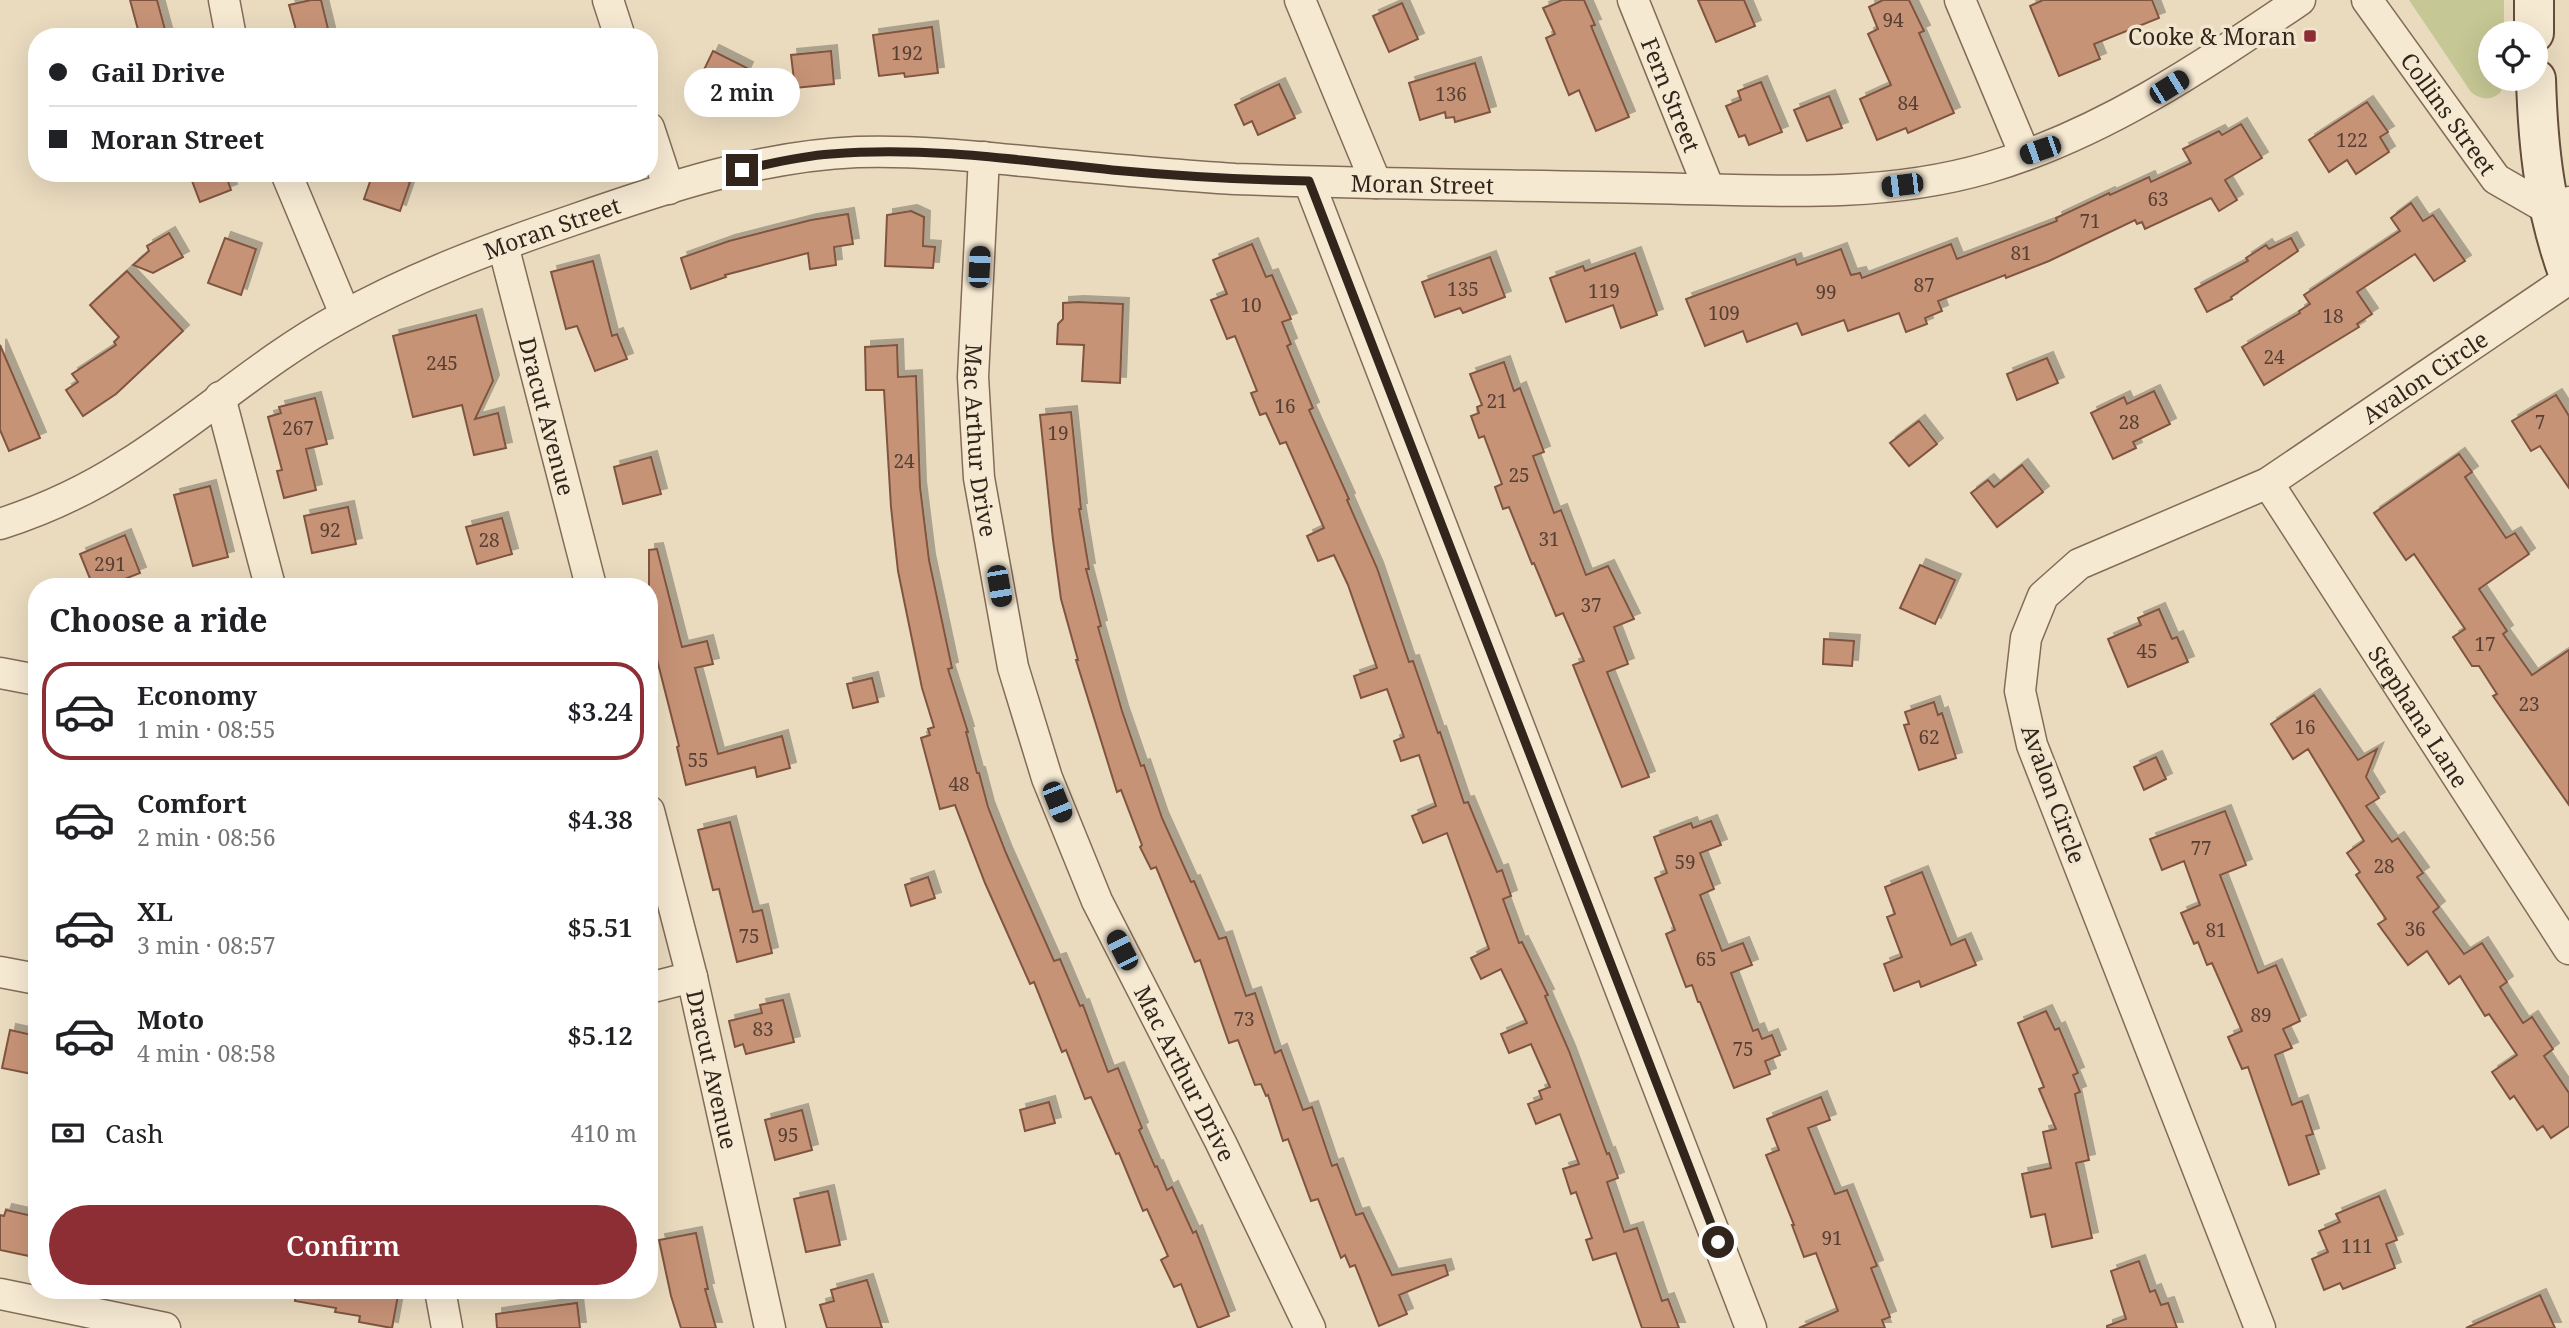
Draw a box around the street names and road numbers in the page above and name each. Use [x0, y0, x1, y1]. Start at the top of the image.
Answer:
street label: Fern Street [1634, 33, 1708, 157]
street label: Collins Street [2394, 46, 2504, 182]
street label: Moran Street [1350, 166, 1494, 201]
street label: Moran Street [479, 189, 625, 267]
street label: Avalon Circle [2355, 323, 2494, 431]
street label: Dracut Avenue [511, 334, 583, 499]
street label: Mac Arthur Drive [957, 343, 1005, 539]
street label: Stephana Lane [2361, 639, 2476, 794]
street label: Avalon Circle [2014, 720, 2094, 868]
street label: Mac Arthur Drive [1127, 980, 1243, 1167]
street label: Dracut Avenue [679, 987, 746, 1152]

